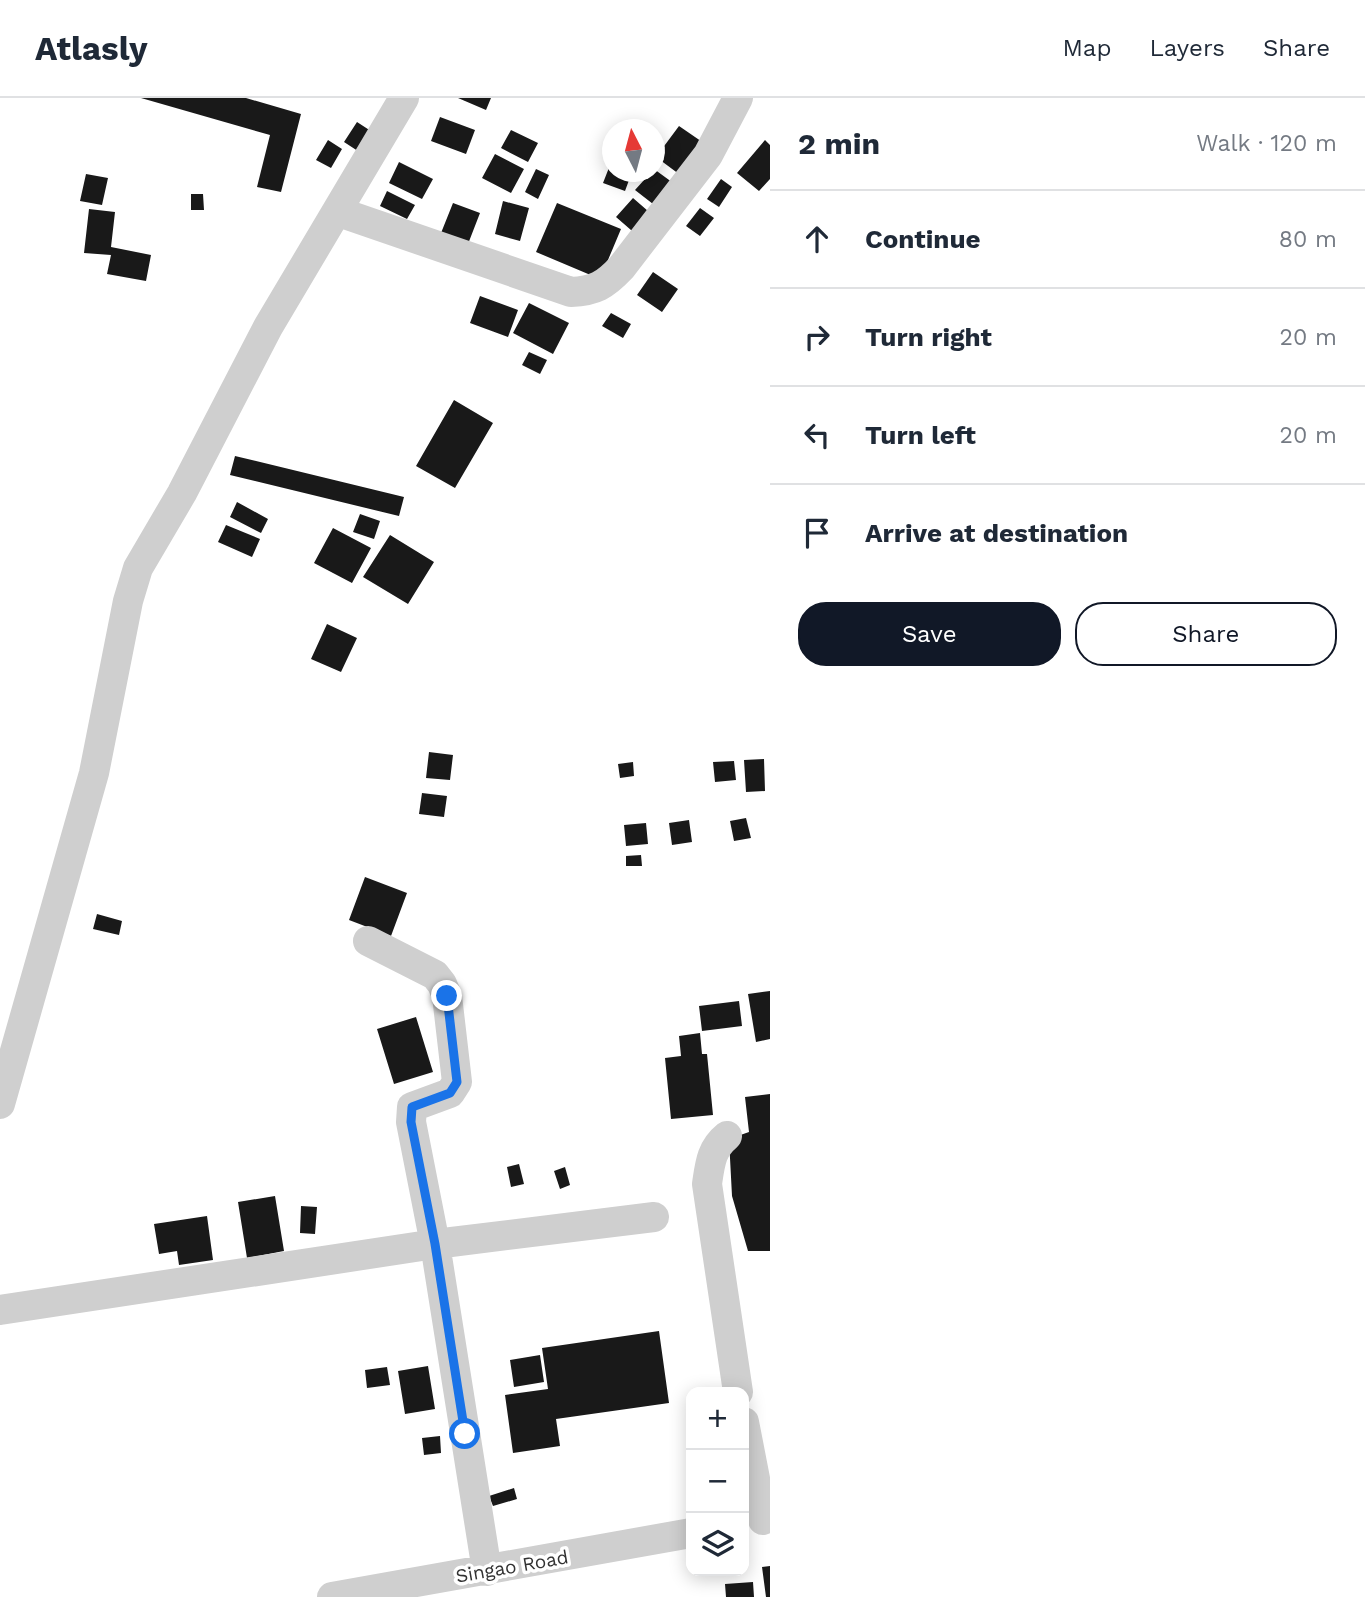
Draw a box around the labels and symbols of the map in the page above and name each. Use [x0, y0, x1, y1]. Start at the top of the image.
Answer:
north arrow [602, 119, 665, 182]
route end [431, 980, 462, 1011]
route start [449, 1418, 480, 1449]
street label: Singao Road [454, 1545, 570, 1588]

